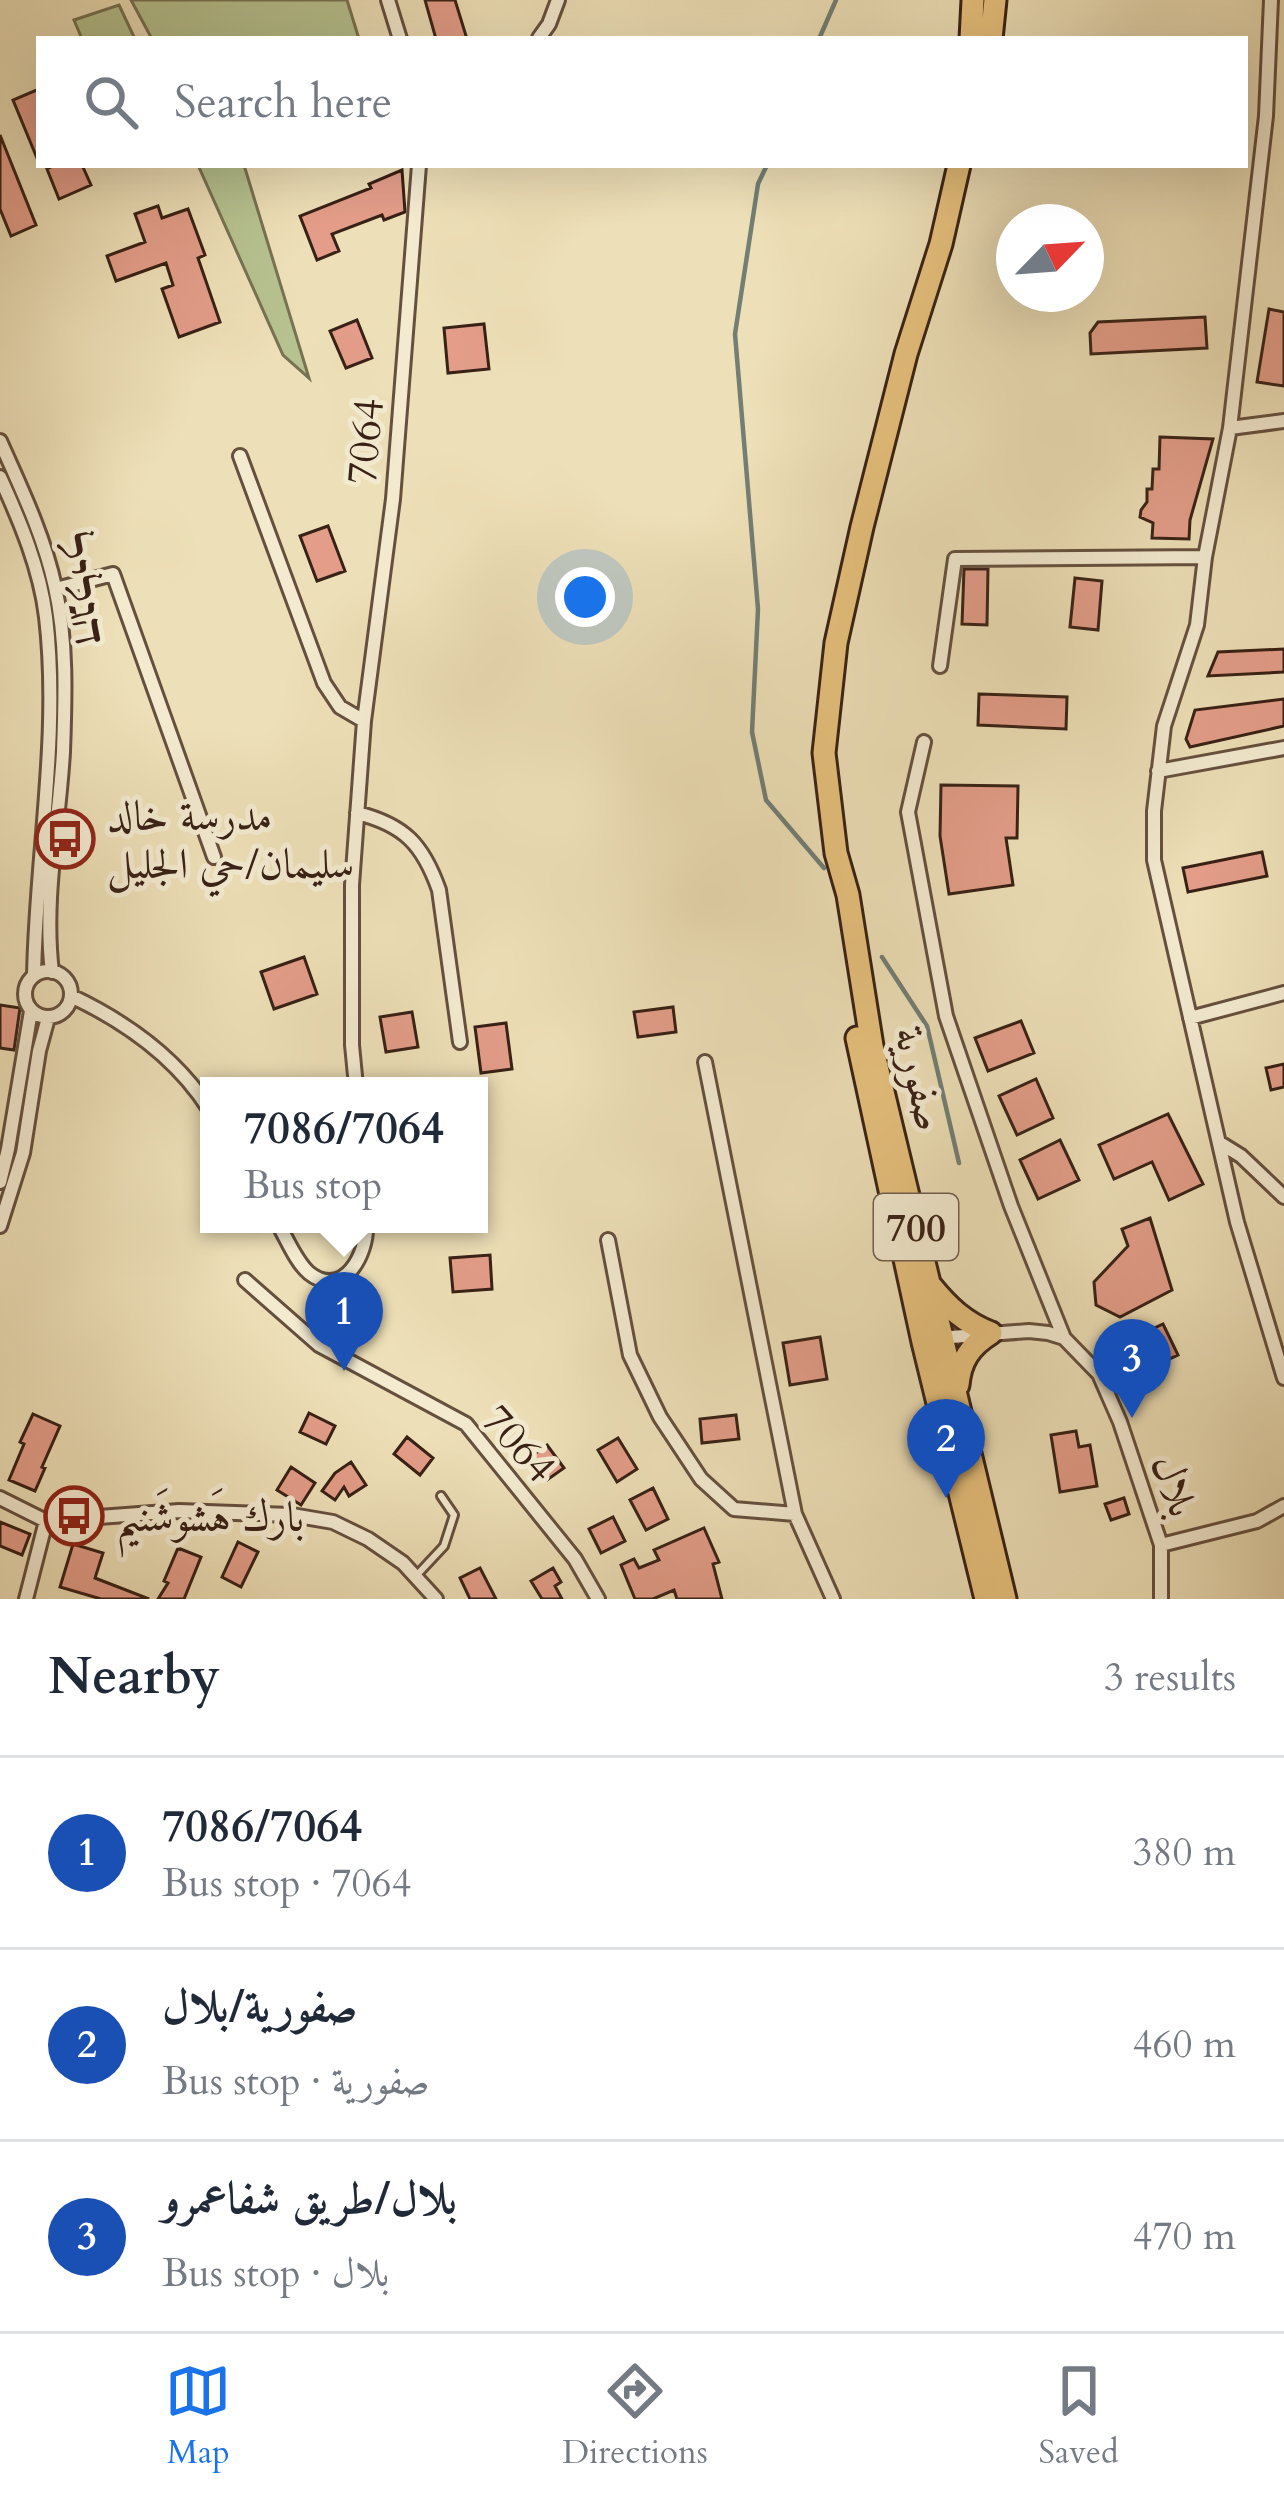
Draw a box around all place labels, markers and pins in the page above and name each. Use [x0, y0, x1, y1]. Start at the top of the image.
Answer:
place label: مدرسة خالد سليمان/حي الجليل [107, 788, 354, 897]
bus stop icon: مدرسة خالد سليمان/حي الجليل [34, 808, 96, 870]
pin: 1 [305, 1272, 383, 1371]
pin: 3 [1093, 1319, 1171, 1418]
pin: 2 [907, 1399, 985, 1498]
bus stop icon: بارك هَشوشَنيم [43, 1485, 105, 1547]
place label: بارك هَشوشَنيم [116, 1487, 304, 1558]

